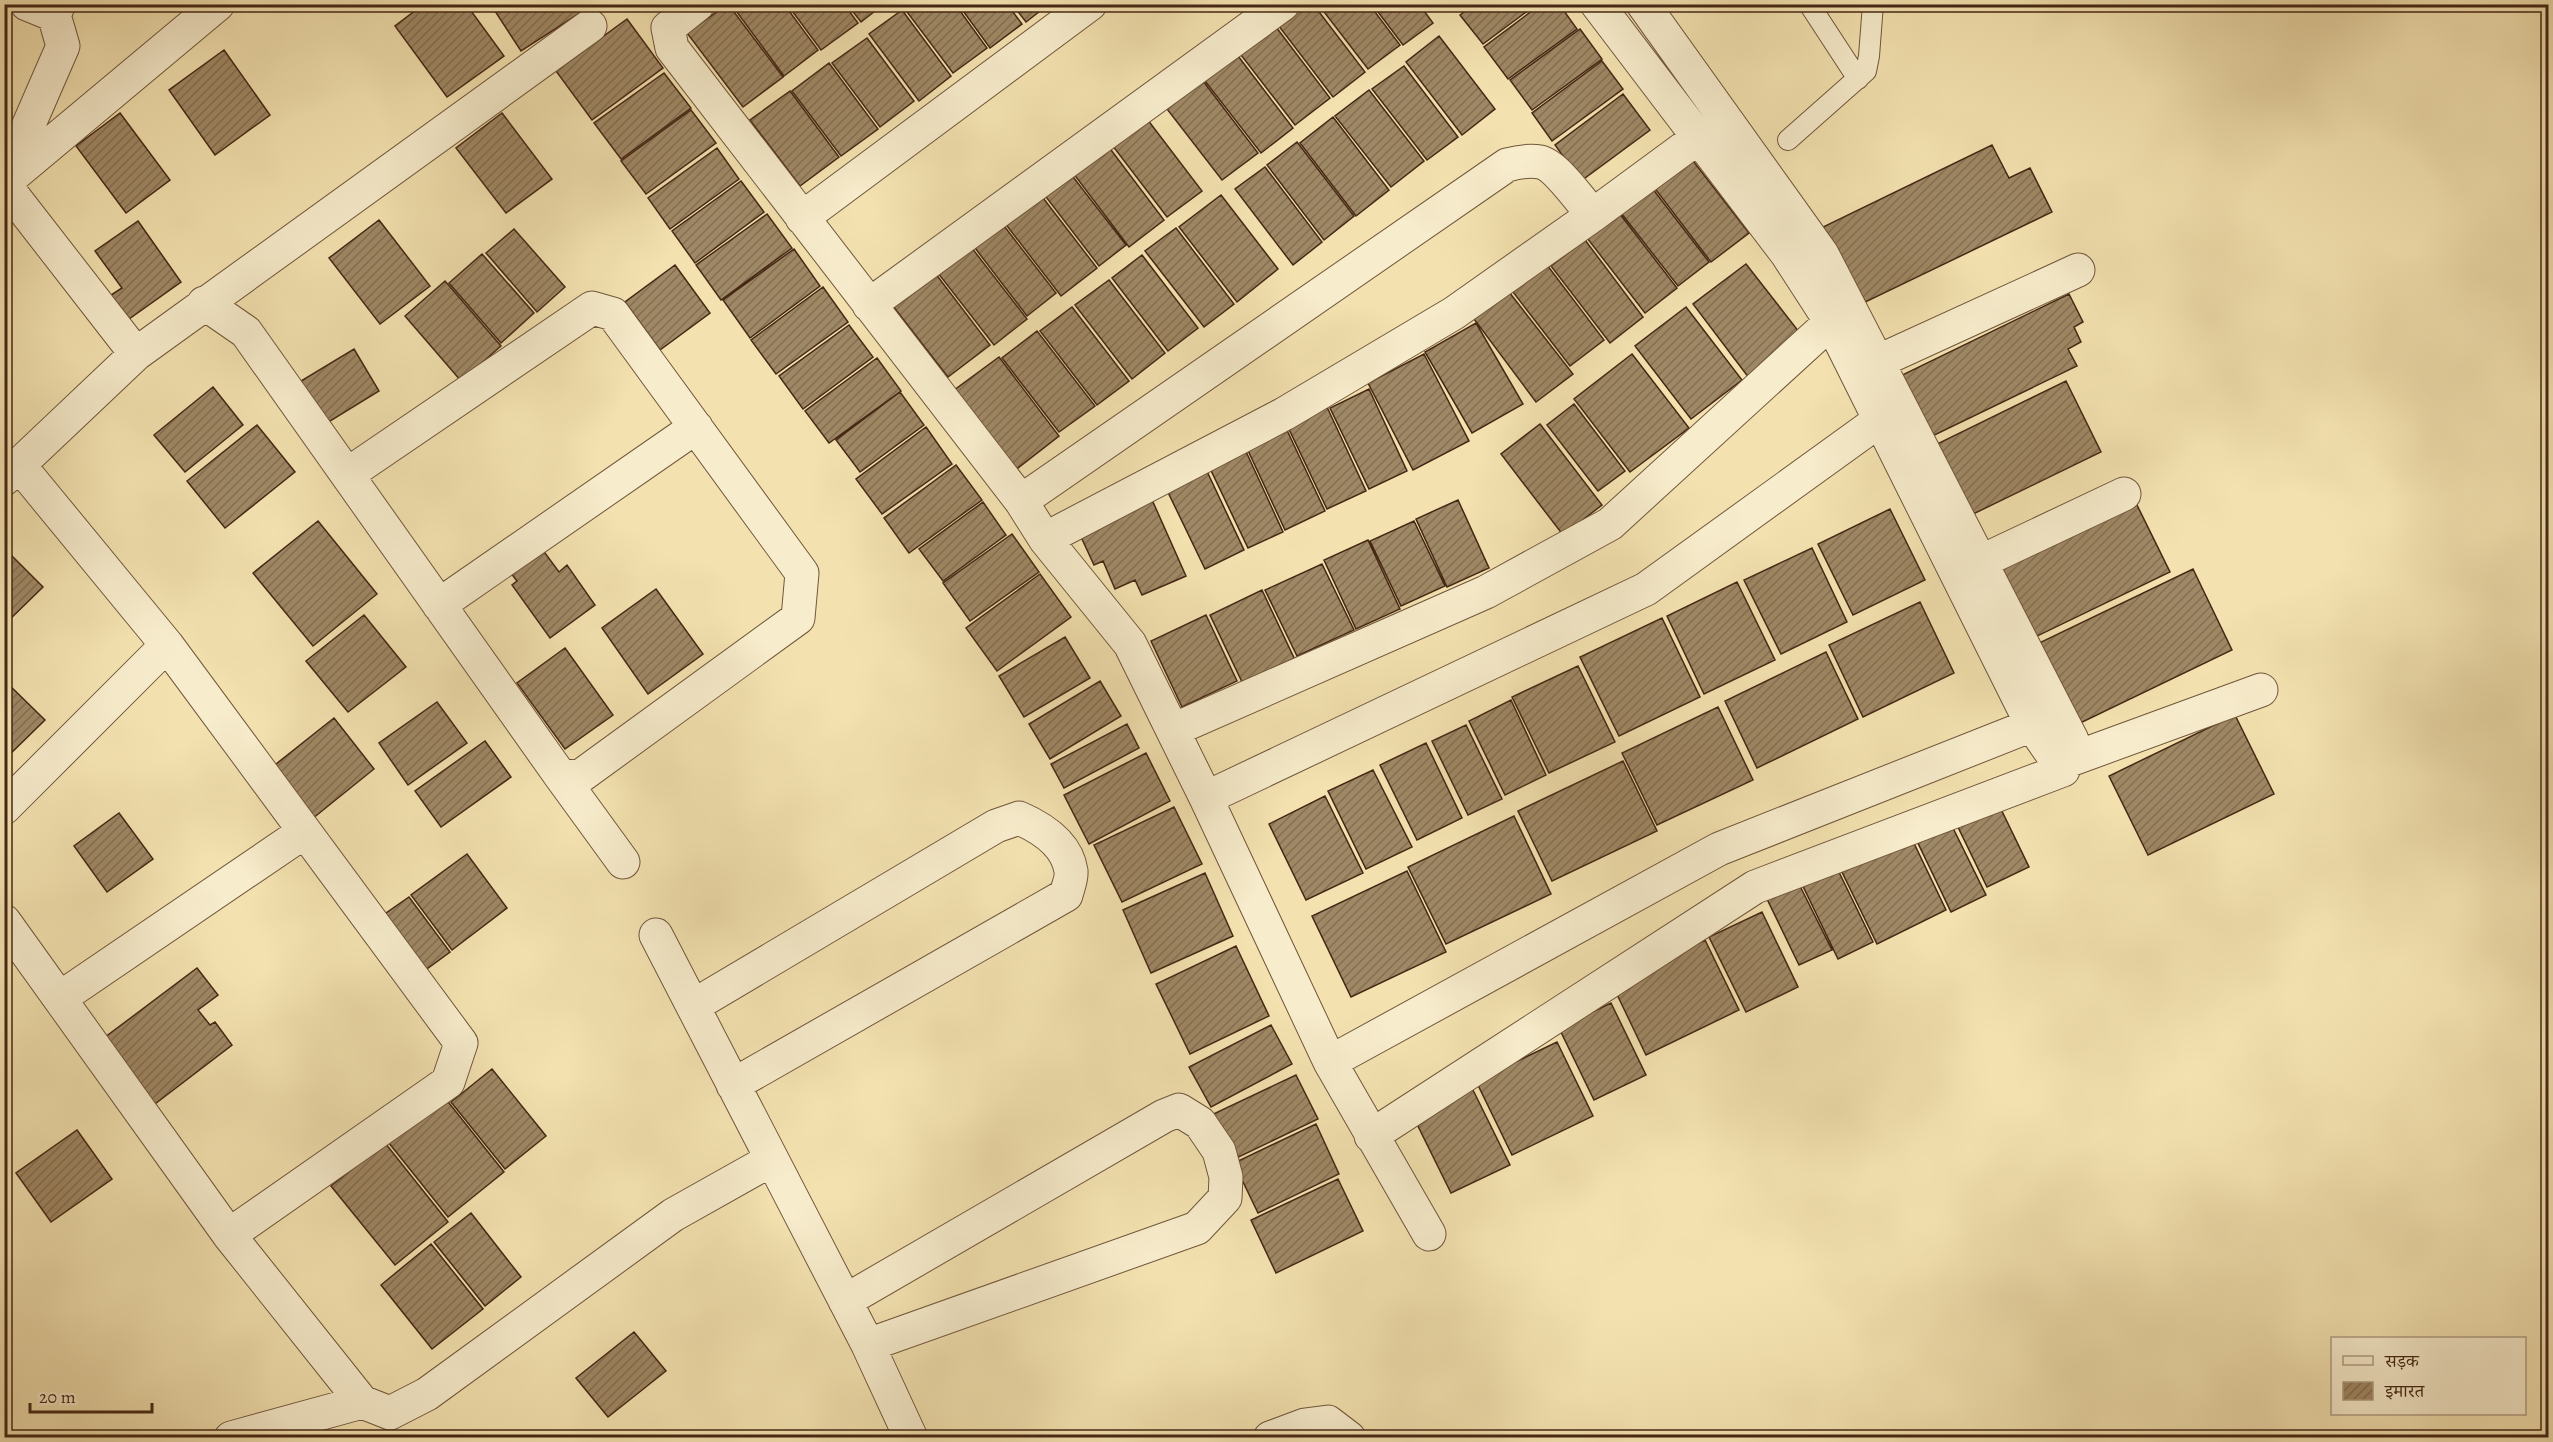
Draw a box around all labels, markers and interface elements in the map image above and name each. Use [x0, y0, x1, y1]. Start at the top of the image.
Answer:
legend [2331, 1337, 2526, 1415]
text: सड़क [2384, 1349, 2420, 1373]
scale bar [30, 1376, 152, 1414]
text: इमारत [2384, 1379, 2425, 1403]
text: 20 m [39, 1385, 76, 1409]

